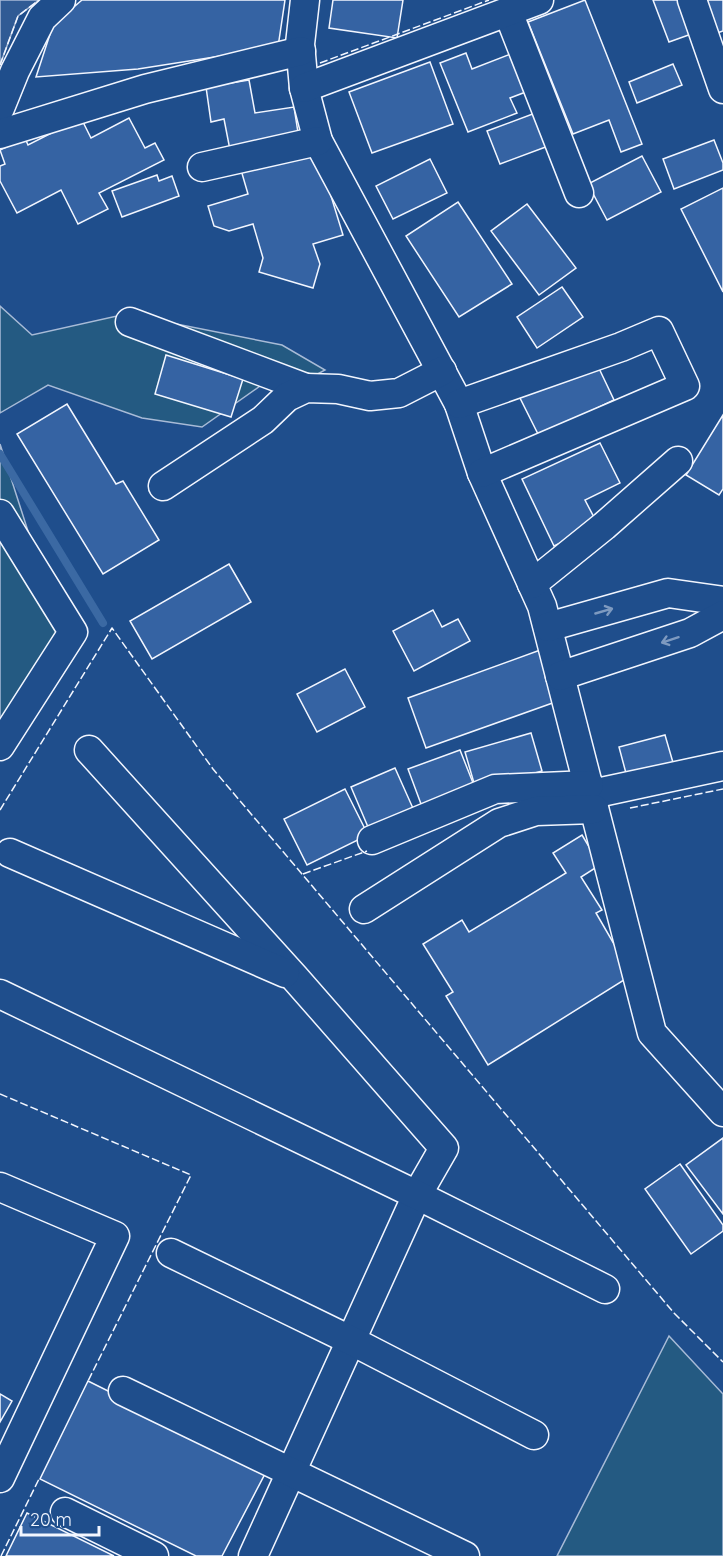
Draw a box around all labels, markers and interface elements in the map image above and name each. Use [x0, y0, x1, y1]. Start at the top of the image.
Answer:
one-way arrow [594, 605, 613, 616]
one-way arrow [661, 635, 680, 646]
scale bar [21, 1499, 99, 1537]
text: 20 m [30, 1508, 72, 1531]

